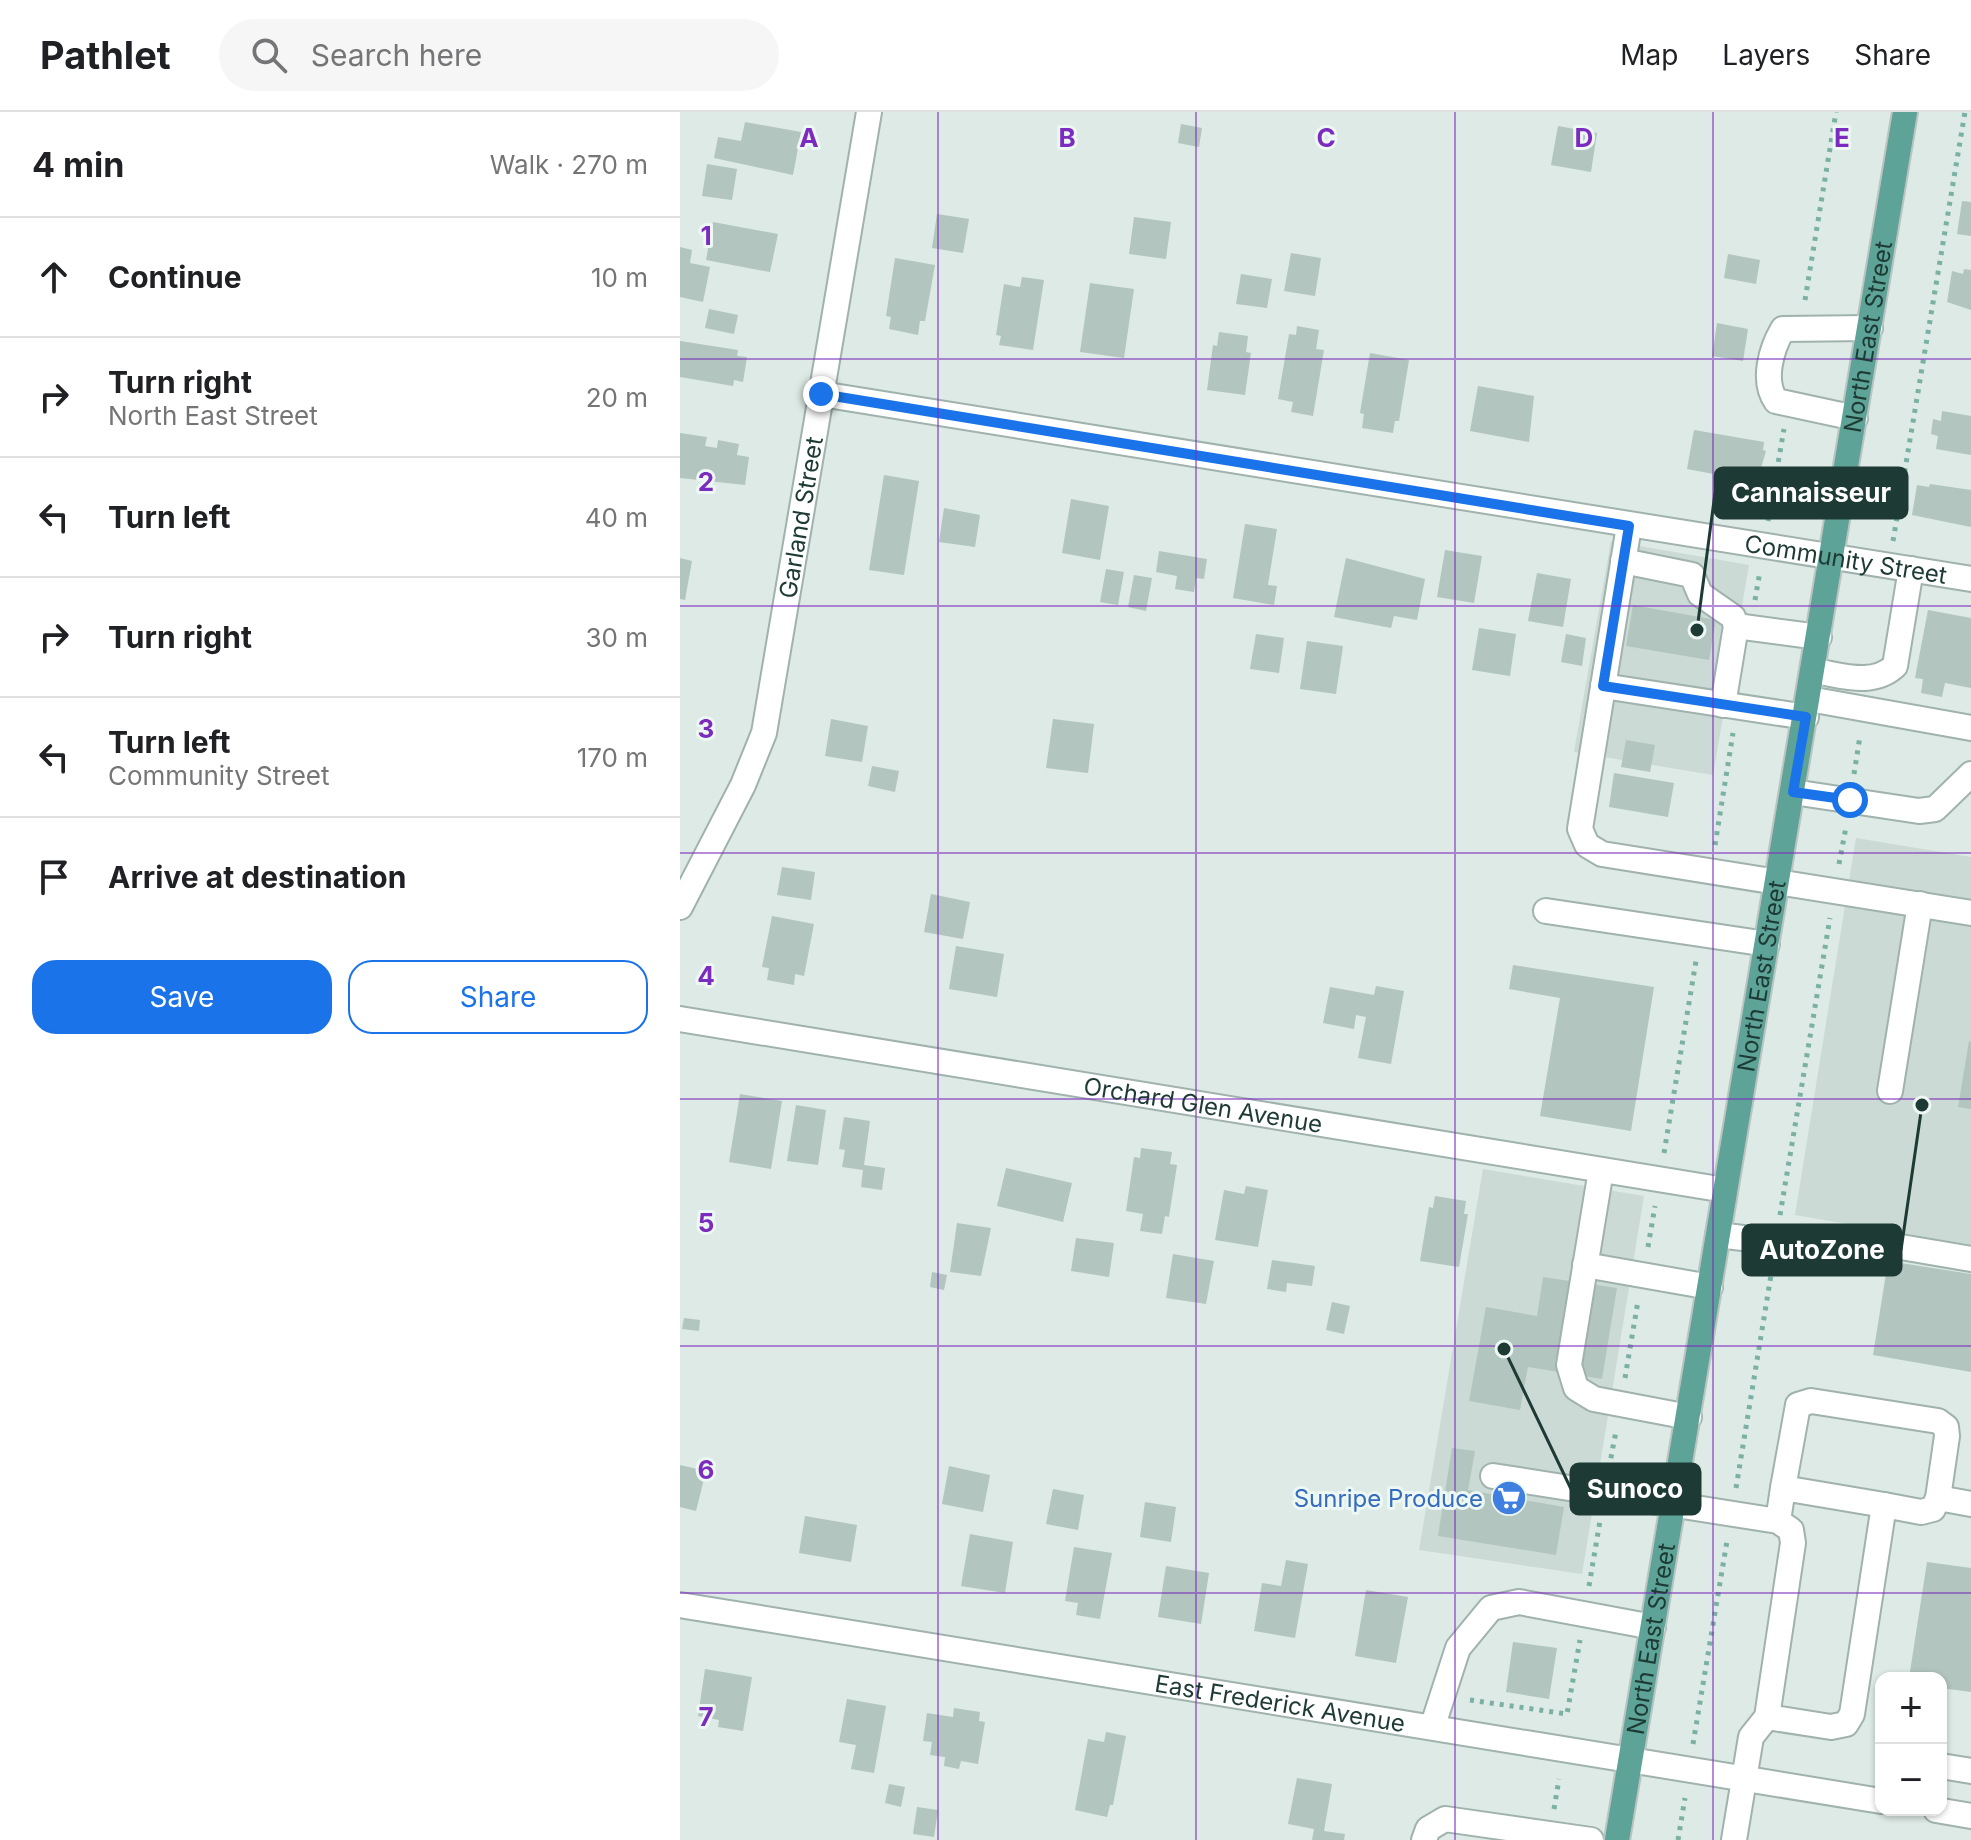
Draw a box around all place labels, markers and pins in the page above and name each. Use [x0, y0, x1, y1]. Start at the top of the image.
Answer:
callout: Cannaisseur [1715, 468, 1907, 518]
callout: AutoZone [1743, 1225, 1901, 1275]
callout: Sunoco [1571, 1464, 1700, 1514]
supermarket icon: Sunripe Produce [1490, 1479, 1528, 1517]
place label: Sunripe Produce [1294, 1484, 1483, 1513]

